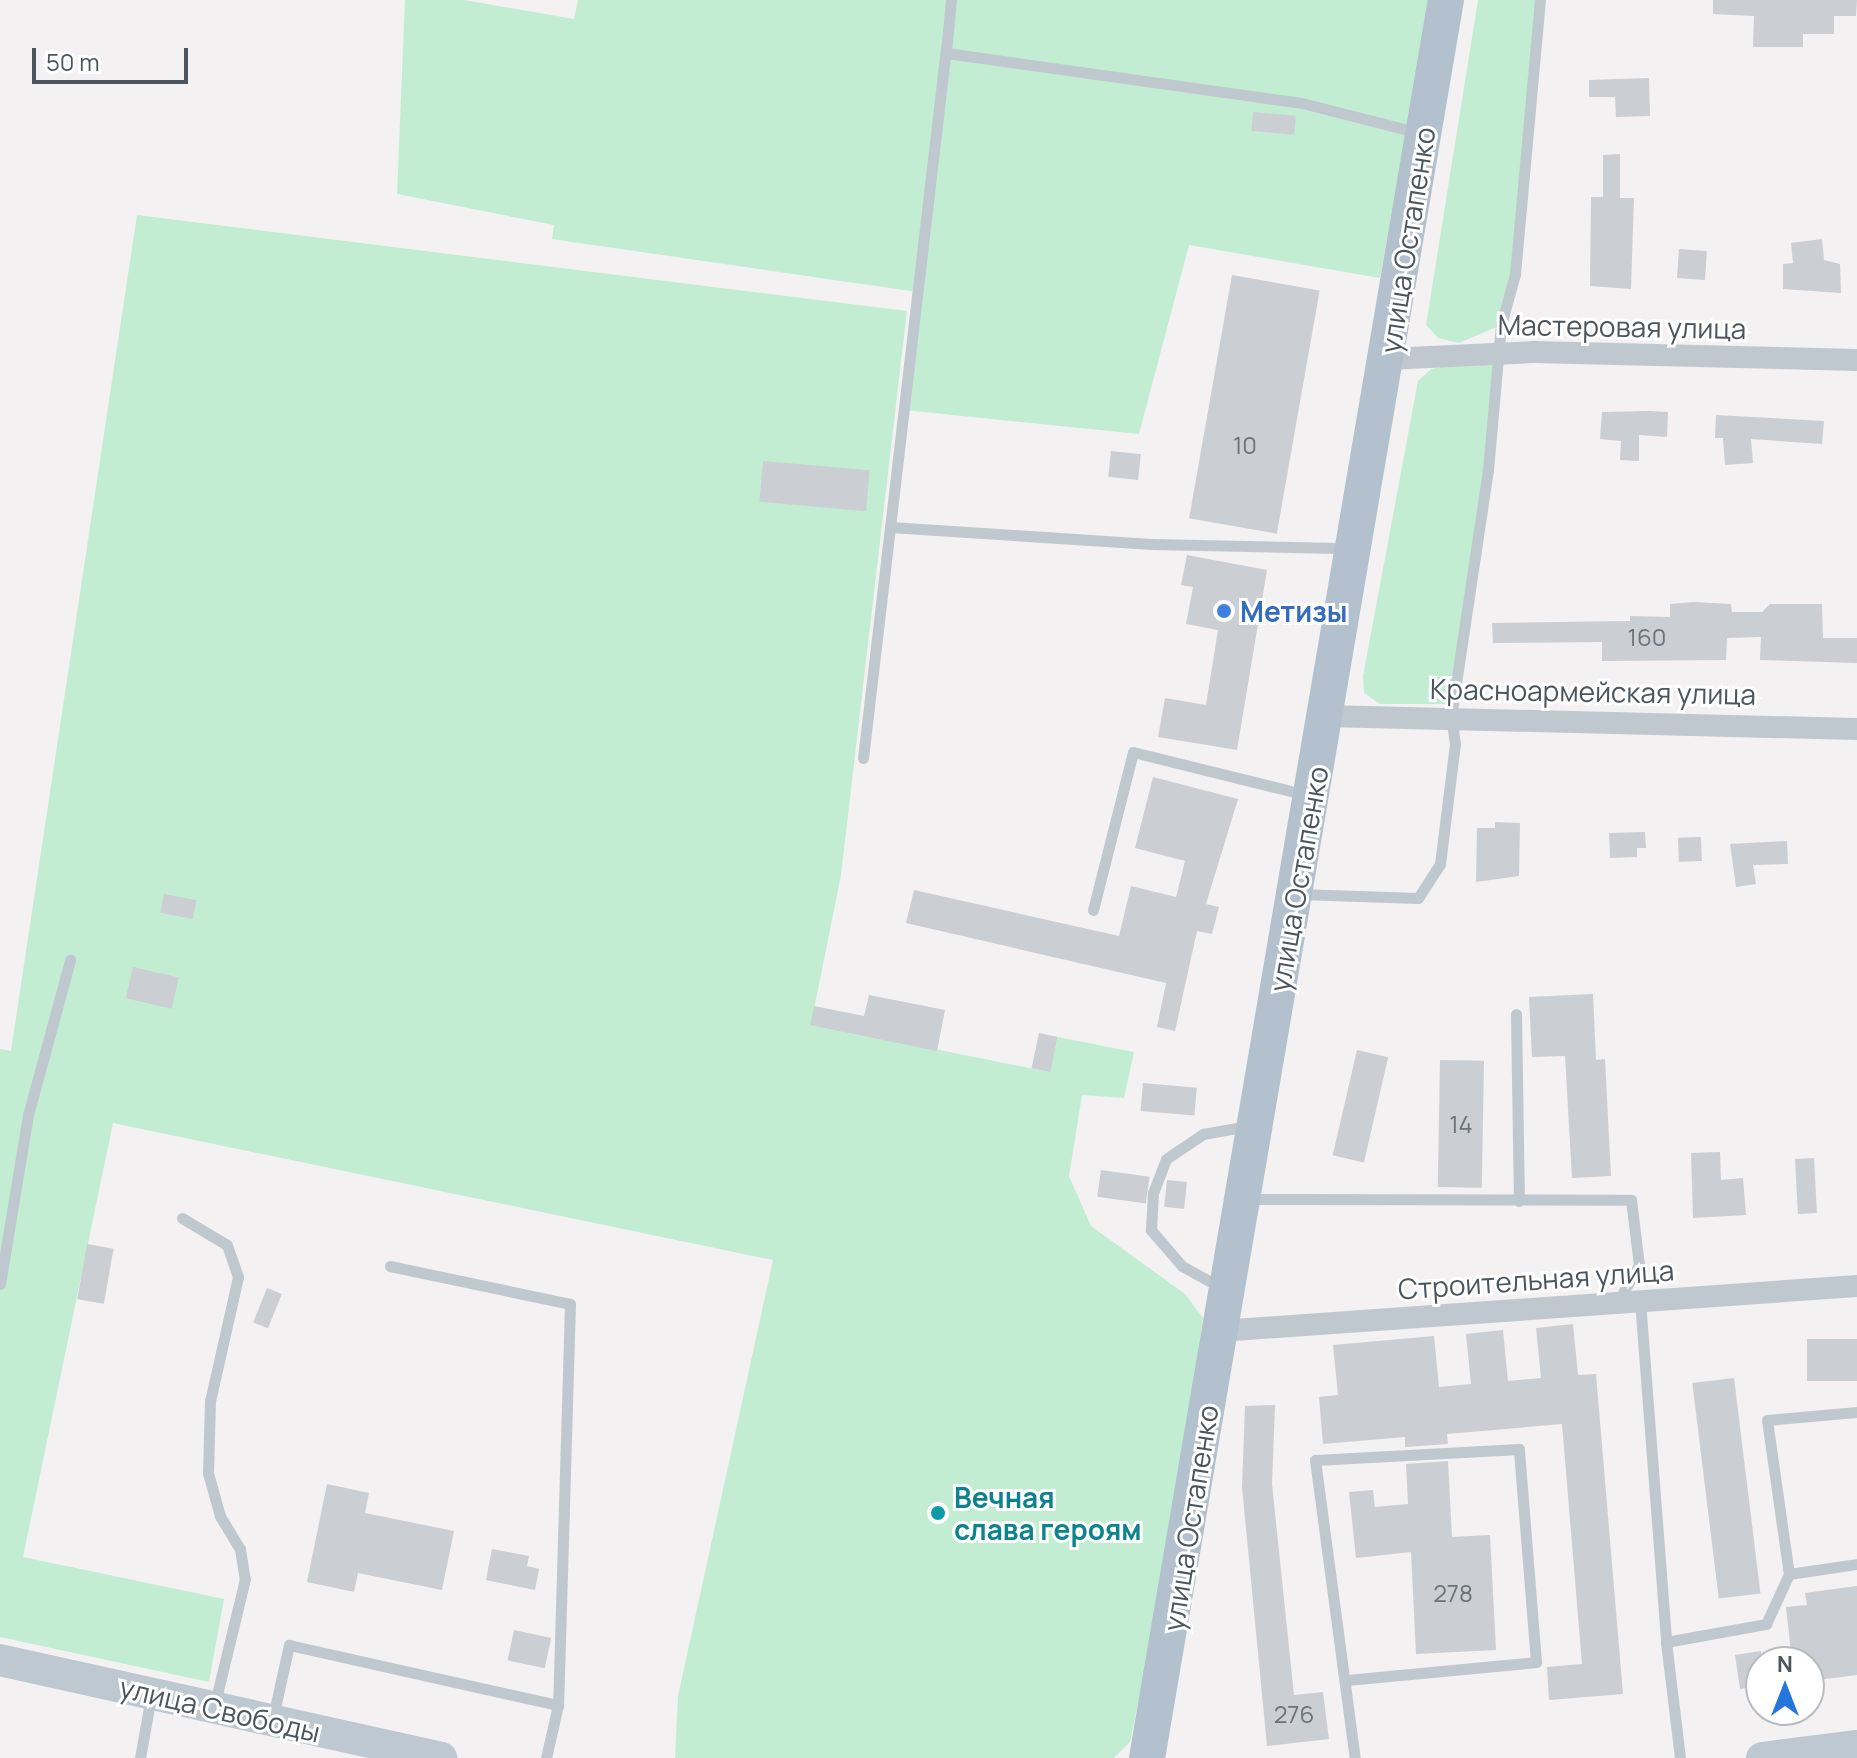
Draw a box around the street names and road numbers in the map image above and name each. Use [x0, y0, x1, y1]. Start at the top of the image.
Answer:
street label: улица Остапенко [1373, 125, 1441, 355]
street label: Мастеровая улица [1497, 307, 1747, 345]
street label: Красноармейская улица [1430, 671, 1756, 711]
street label: улица Остапенко [1262, 764, 1334, 994]
street label: Строительная улица [1397, 1253, 1675, 1305]
street label: улица Остапенко [1156, 1403, 1224, 1633]
street label: улица Свободы [116, 1670, 324, 1748]

